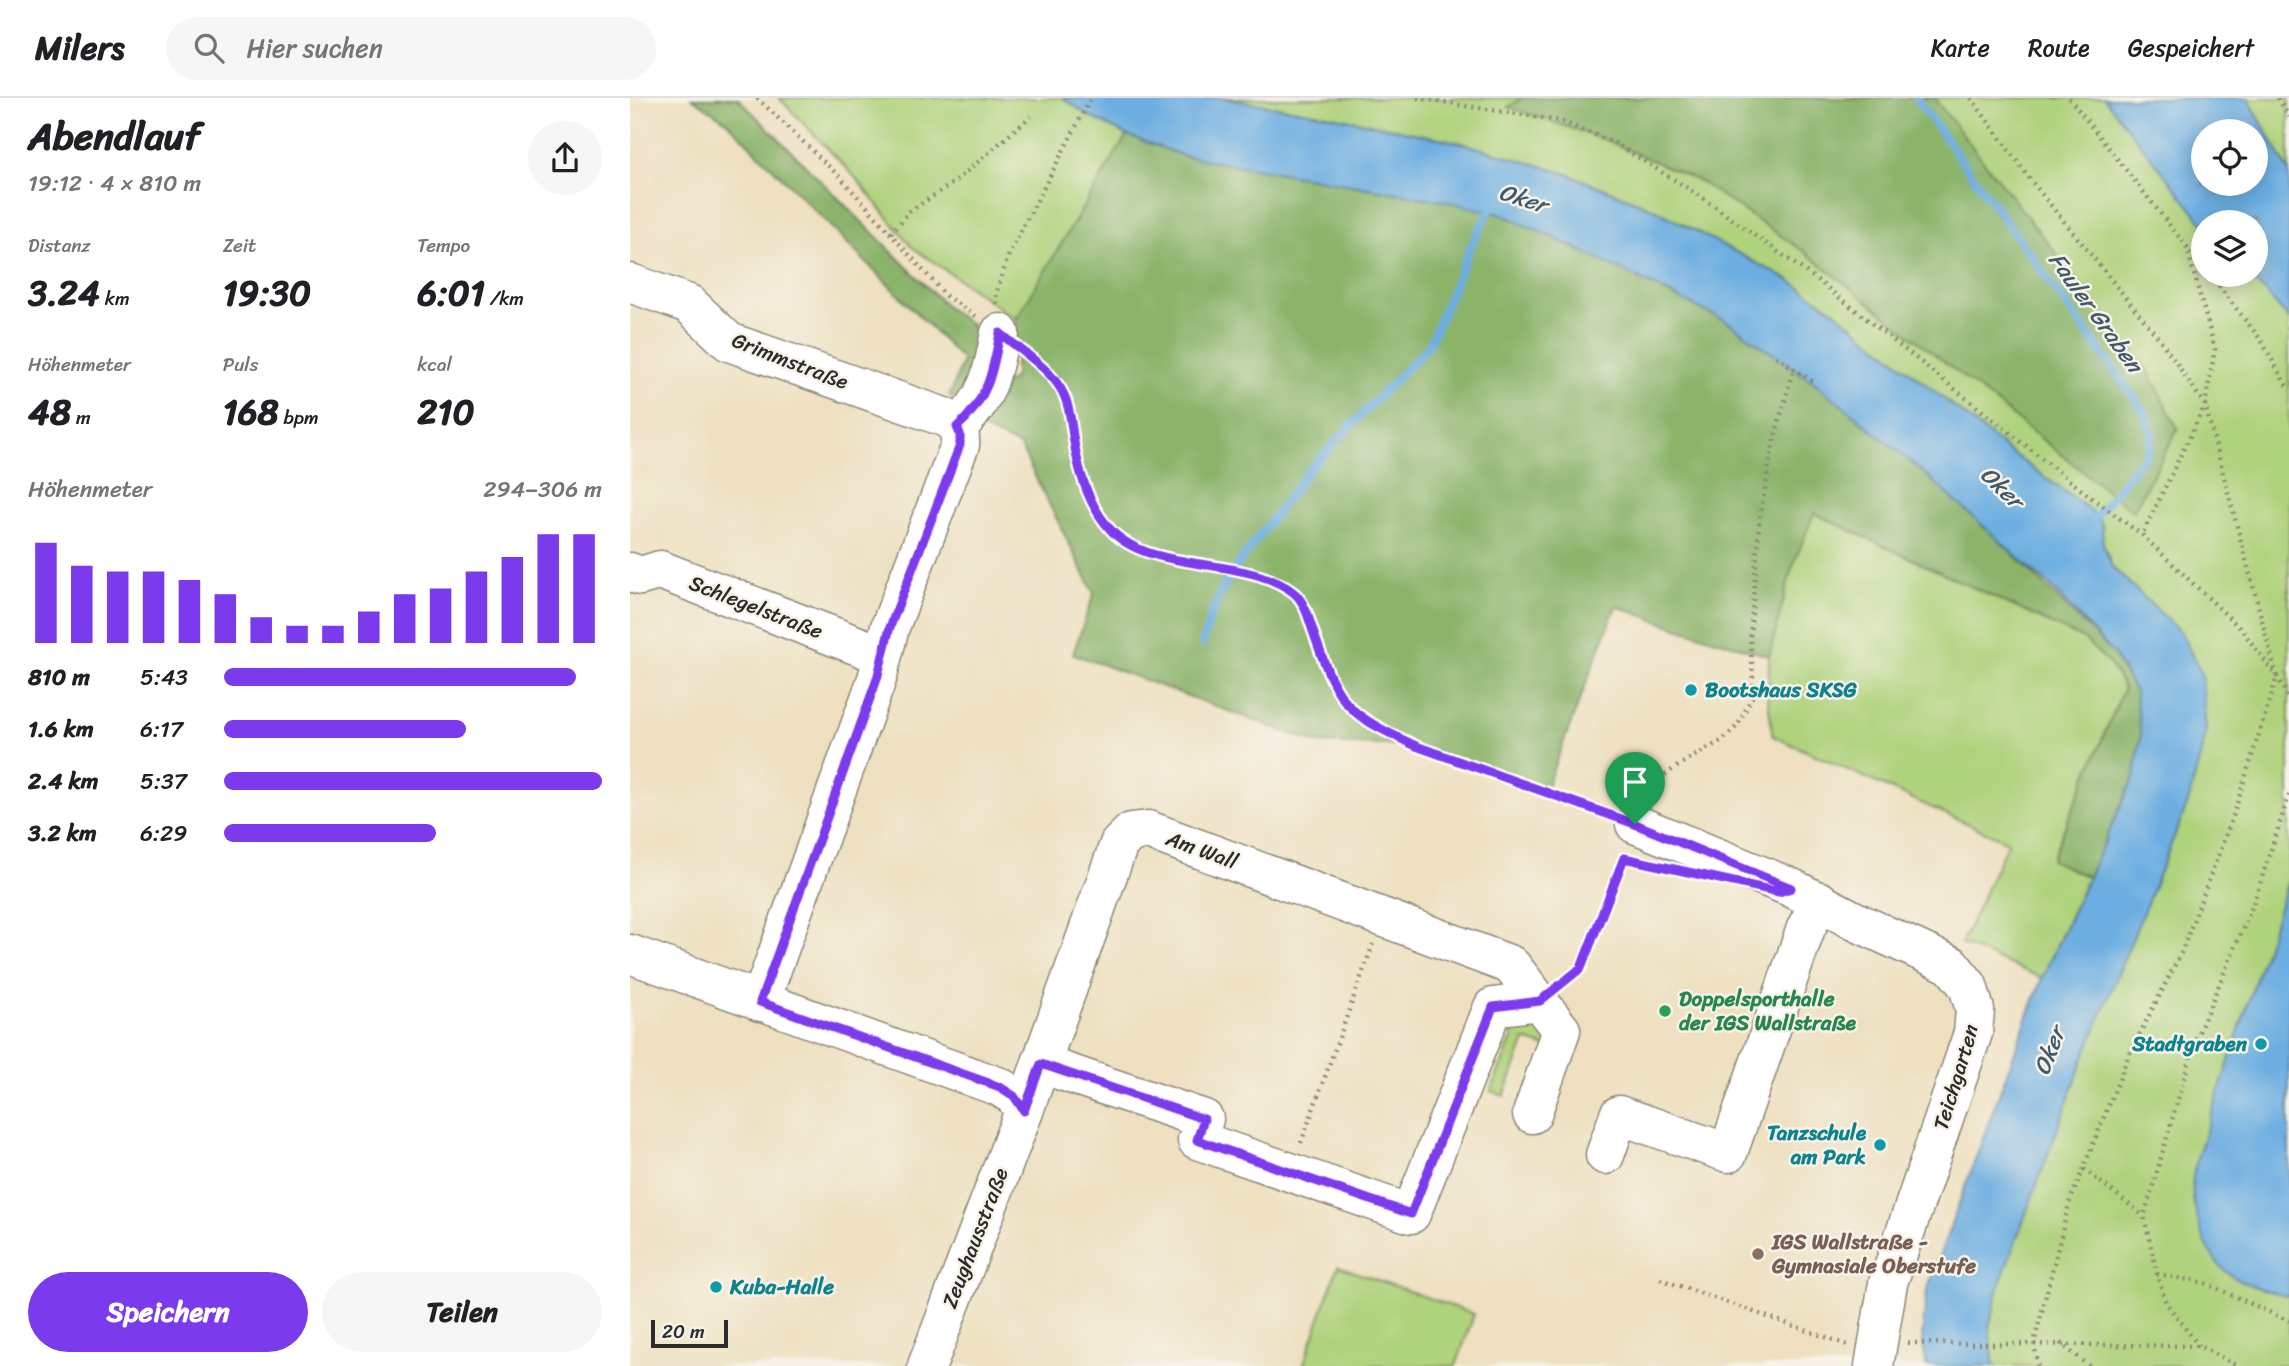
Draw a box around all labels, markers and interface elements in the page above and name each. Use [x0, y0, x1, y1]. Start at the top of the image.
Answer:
search box [166, 17, 656, 80]
text: Milers [35, 19, 124, 77]
text: Hier suchen [246, 25, 383, 71]
text: Karte [1931, 27, 1990, 69]
text: Route [2028, 27, 2090, 69]
text: Gespeichert [2128, 27, 2254, 69]
icon: search [190, 29, 228, 67]
text: Abendlauf [28, 103, 201, 170]
map controls [2191, 119, 2268, 287]
button: locate [2191, 119, 2268, 196]
button: share [528, 121, 602, 195]
text: 19:12 · 4 × 810 m [28, 163, 201, 204]
water label: Oker [1494, 172, 1557, 227]
button: layers [2191, 210, 2268, 287]
text: Distanz [28, 229, 91, 262]
text: Zeit [223, 229, 256, 262]
text: Tempo [417, 229, 470, 262]
water label: Fauler Graben [2037, 243, 2155, 384]
text: 3.24 [28, 262, 100, 324]
text: 19:30 [223, 262, 311, 324]
text: 6:01 [417, 262, 485, 324]
text: km [100, 282, 129, 315]
text: /km [485, 282, 524, 315]
street label: Grimmstraße [726, 321, 854, 401]
text: Höhenmeter [28, 348, 131, 381]
text: Puls [223, 348, 259, 381]
text: kcal [417, 348, 452, 381]
text: 48 [28, 381, 71, 443]
text: 168 [223, 381, 279, 443]
text: 210 [417, 381, 475, 443]
text: m [71, 401, 91, 434]
text: bpm [279, 401, 319, 434]
water label: Oker [1970, 456, 2037, 522]
text: Höhenmeter [28, 469, 152, 510]
text: 294–306 m [483, 469, 602, 510]
street label: Schlegelstraße [683, 564, 829, 650]
text: 810 m [28, 657, 90, 698]
text: 5:43 [140, 657, 188, 698]
place label: Bootshaus SKSG [1705, 671, 1858, 709]
marker: Bootshaus SKSG [1683, 682, 1699, 698]
text: 1.6 km [28, 709, 94, 750]
text: 6:17 [140, 709, 183, 750]
pin [1605, 752, 1665, 824]
text: 2.4 km [28, 761, 98, 802]
text: 5:37 [140, 761, 187, 802]
icon: arrive [1616, 763, 1654, 801]
text: 3.2 km [28, 813, 97, 854]
text: 6:29 [140, 813, 187, 854]
street label: Am Wall [1160, 819, 1244, 881]
place label: Doppelsporthalle der IGS Wallstraße [1679, 980, 1857, 1042]
marker: Doppelsporthalle der IGS Wallstraße [1657, 1003, 1673, 1019]
water label: Oker [2022, 1017, 2079, 1081]
street label: Teichgarten [1922, 1019, 1990, 1135]
place label: Stadtgraben [2131, 1025, 2248, 1063]
marker: Stadtgraben [2253, 1036, 2269, 1052]
place label: Tanzschule am Park [1767, 1114, 1867, 1176]
marker: Tanzschule am Park [1872, 1137, 1888, 1153]
street label: Zeughausstraße [931, 1162, 1019, 1314]
place label: IGS Wallstraße - Gymnasiale Oberstufe [1771, 1223, 1976, 1285]
marker: IGS Wallstraße - Gymnasiale Oberstufe [1750, 1246, 1766, 1262]
place label: Kuba-Halle [729, 1268, 834, 1306]
button: Speichern [28, 1272, 308, 1352]
button: Teilen [322, 1272, 602, 1352]
marker: Kuba-Halle [708, 1279, 724, 1295]
text: 20 m [662, 1315, 705, 1348]
scale bar [651, 1317, 728, 1349]

